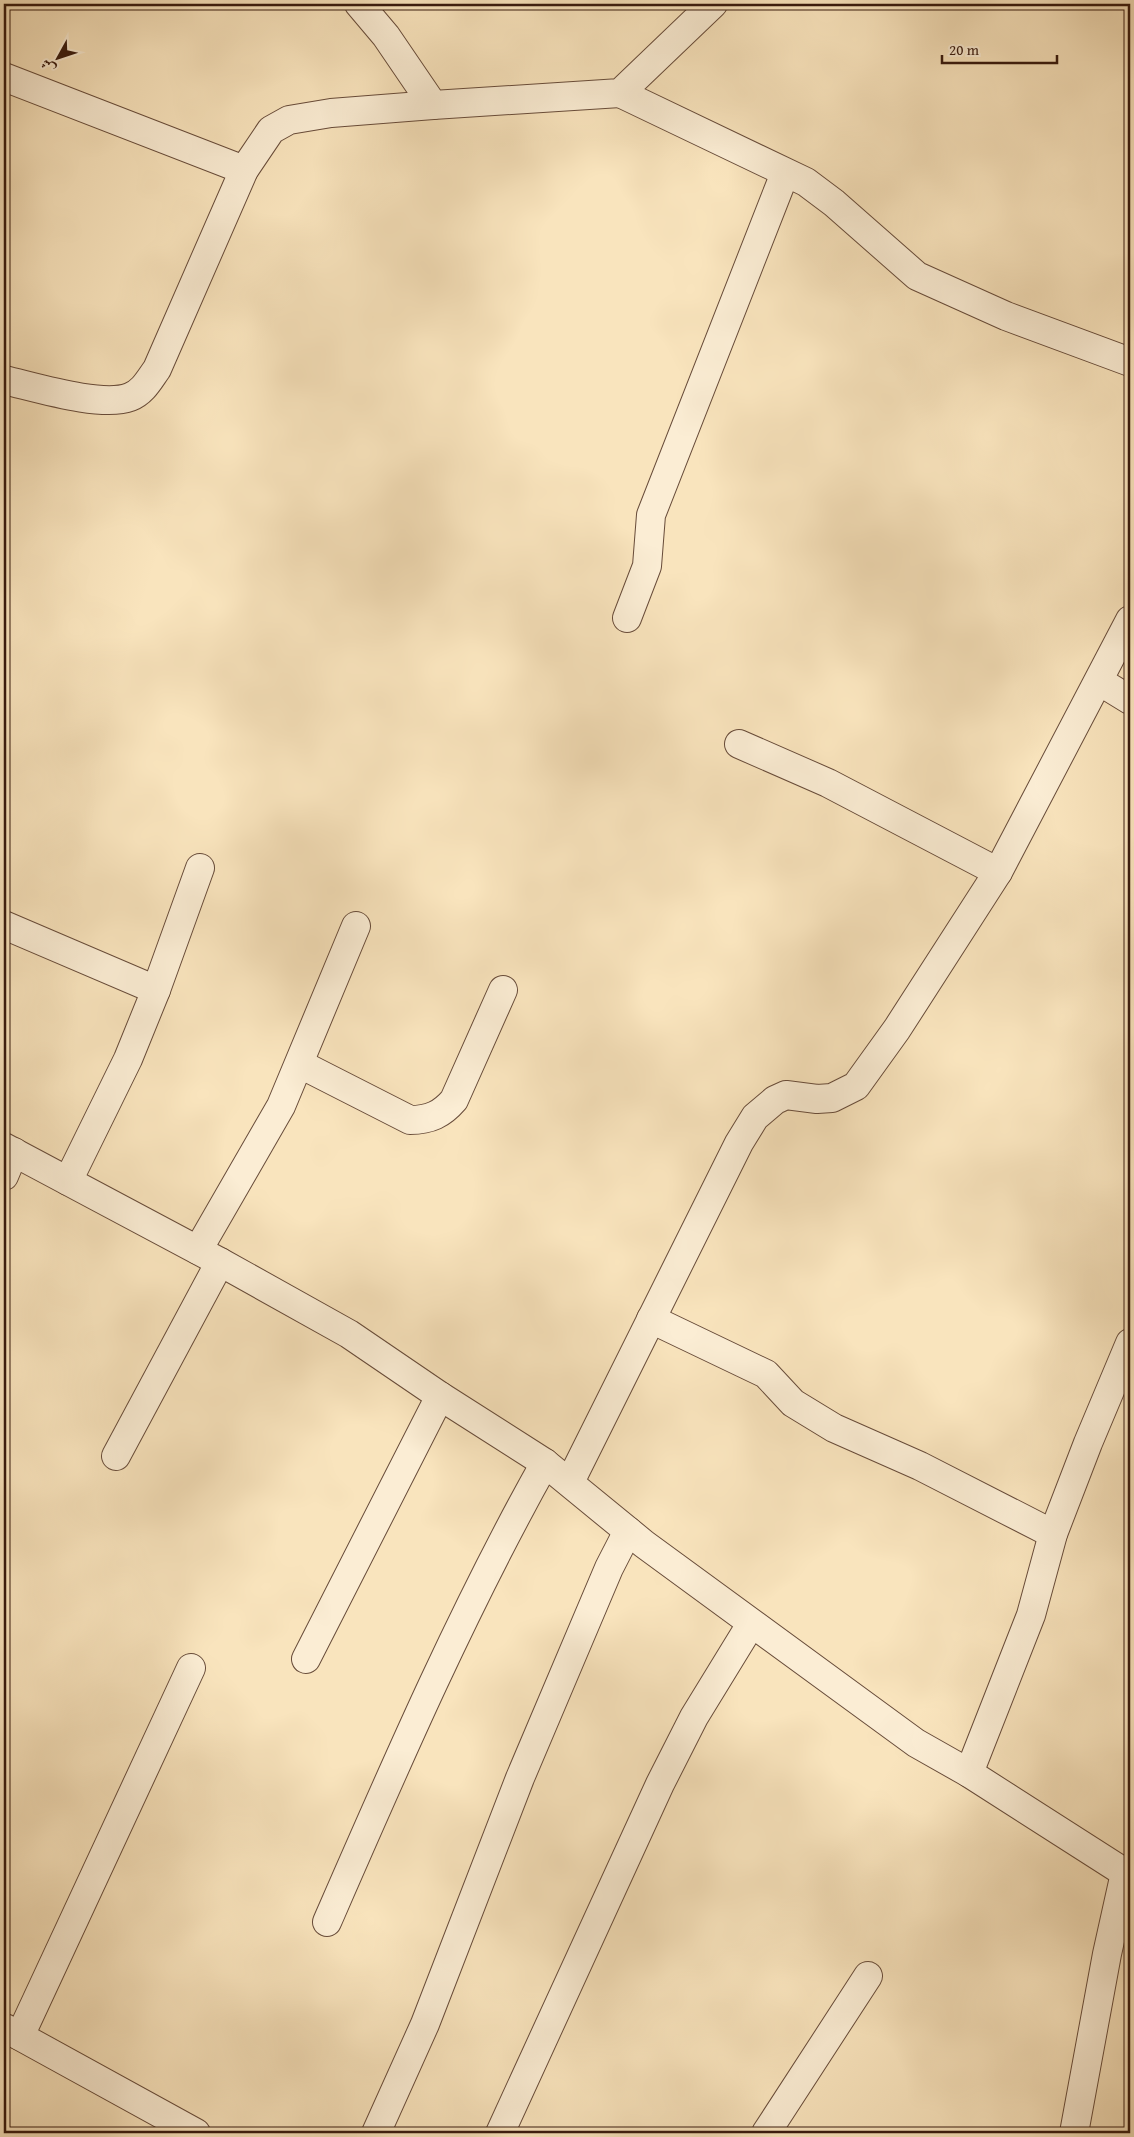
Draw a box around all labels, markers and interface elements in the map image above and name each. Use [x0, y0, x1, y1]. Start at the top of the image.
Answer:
north arrow [32, 32, 82, 82]
scale bar [942, 32, 1056, 64]
text: 20 m [949, 39, 980, 60]
text: ش [36, 55, 60, 78]

